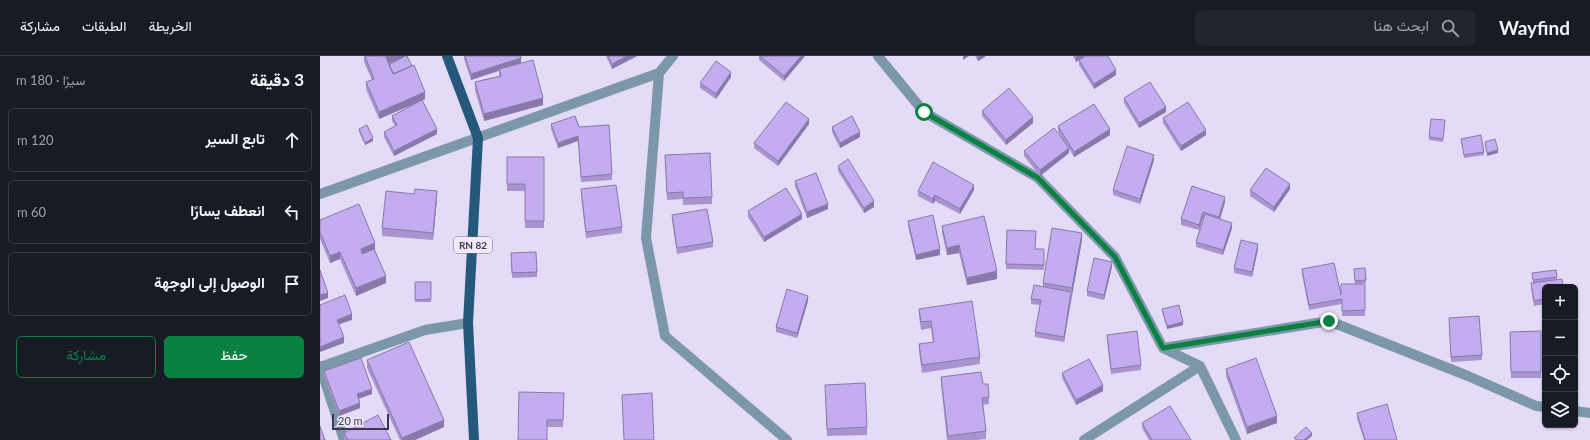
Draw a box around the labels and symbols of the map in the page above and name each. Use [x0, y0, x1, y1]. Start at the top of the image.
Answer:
route start [915, 103, 933, 121]
road number: RN 82 [454, 237, 492, 253]
route end [1320, 312, 1338, 330]
scale bar [332, 412, 389, 431]

